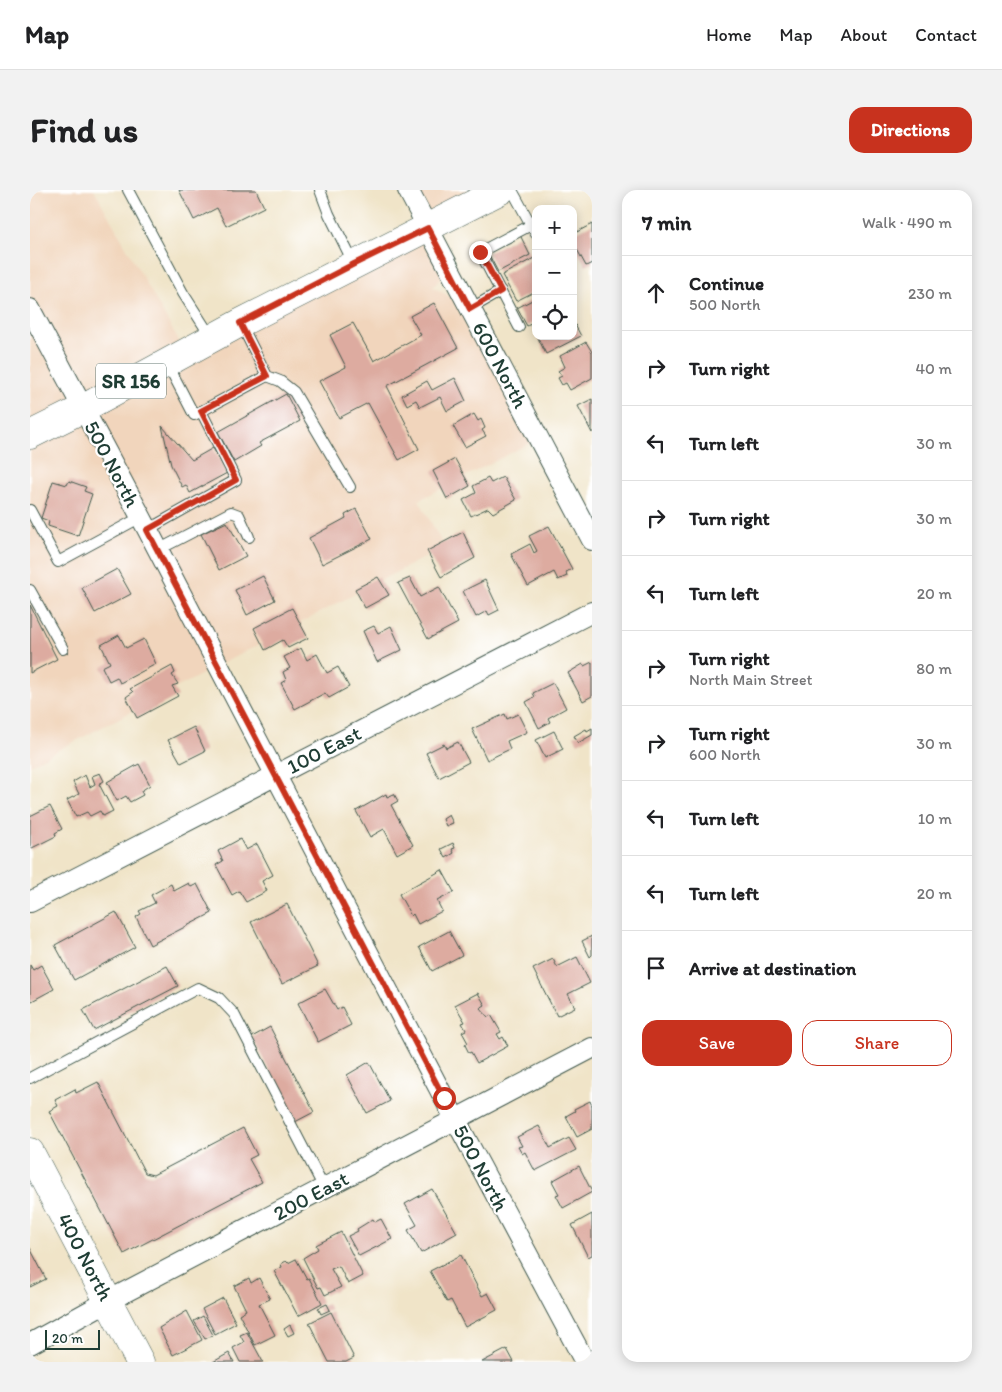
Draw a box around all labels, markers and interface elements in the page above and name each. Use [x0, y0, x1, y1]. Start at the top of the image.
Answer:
text: Map [25, 20, 69, 49]
text: Home [706, 24, 752, 46]
text: Map [780, 24, 813, 46]
text: About [841, 24, 887, 46]
text: Contact [915, 24, 977, 46]
button: Directions [849, 107, 972, 153]
text: Find us [30, 109, 138, 151]
map controls [532, 205, 577, 340]
button: + [532, 205, 577, 250]
text: 7 min [642, 210, 691, 235]
text: Walk · 490 m [862, 213, 952, 232]
route end [469, 241, 492, 264]
button: − [532, 250, 577, 295]
text: Continue [689, 272, 764, 295]
icon: ahead [642, 279, 670, 307]
text: 230 m [908, 284, 952, 303]
button: locate [532, 295, 577, 340]
text: 500 North [689, 295, 761, 314]
street label: 600 North [467, 317, 534, 412]
icon: right [642, 354, 670, 382]
text: Turn right [689, 357, 770, 380]
text: 40 m [915, 359, 952, 378]
road number: SR 156 [96, 364, 166, 398]
street label: 500 North [79, 416, 146, 511]
icon: left [642, 429, 670, 457]
text: Turn left [689, 432, 759, 455]
text: 30 m [916, 434, 952, 453]
icon: right [642, 504, 670, 532]
text: Turn right [689, 507, 770, 530]
text: 30 m [916, 509, 952, 528]
icon: left [642, 579, 670, 607]
text: Turn left [689, 582, 759, 605]
text: 20 m [917, 584, 952, 603]
text: Turn right [689, 647, 770, 670]
icon: right [642, 654, 670, 682]
text: 80 m [916, 659, 952, 678]
text: North Main Street [689, 670, 813, 689]
street label: 100 East [282, 720, 365, 779]
text: Turn right [689, 722, 770, 745]
icon: right [642, 729, 670, 757]
text: 30 m [916, 734, 952, 753]
text: 600 North [689, 745, 761, 764]
icon: left [642, 804, 670, 832]
text: Turn left [689, 807, 759, 830]
text: 10 m [918, 809, 952, 828]
icon: left [642, 879, 670, 907]
text: Turn left [689, 882, 759, 905]
text: 20 m [917, 884, 952, 903]
icon: arrive [642, 954, 670, 982]
text: Arrive at destination [689, 957, 856, 980]
button: Save [642, 1020, 792, 1066]
button: Share [802, 1020, 952, 1066]
route start [433, 1087, 456, 1110]
street label: 500 North [448, 1120, 515, 1215]
street label: 200 East [269, 1165, 353, 1226]
street label: 400 North [52, 1209, 119, 1305]
scale bar [45, 1327, 100, 1350]
text: 20 m [52, 1330, 83, 1347]

